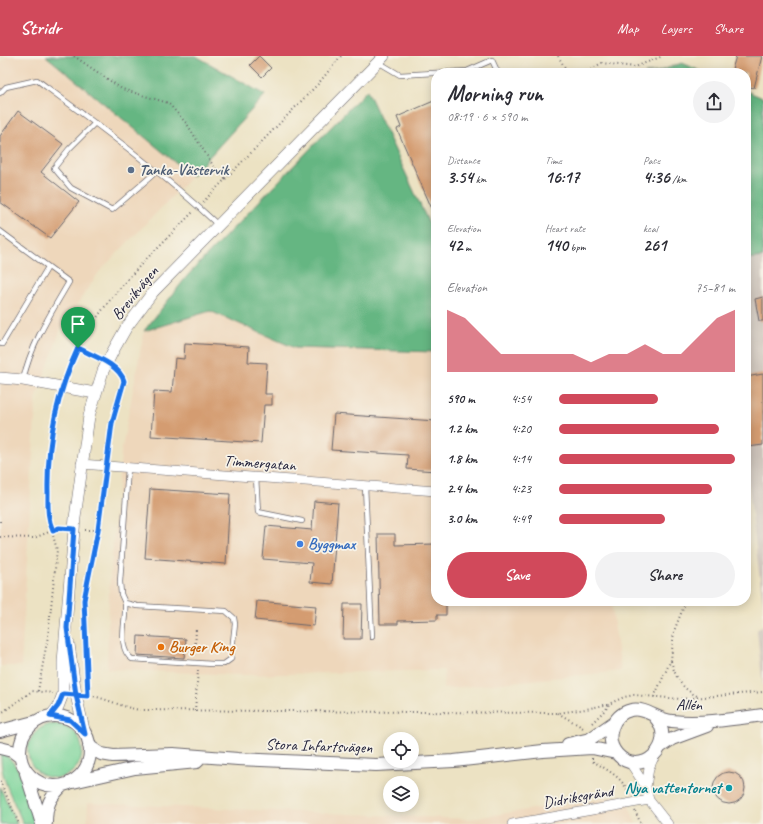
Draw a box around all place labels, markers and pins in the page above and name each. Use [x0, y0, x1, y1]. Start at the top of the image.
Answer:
place label: Tanka-Västervik [139, 160, 230, 180]
marker: Tanka-Västervik [126, 165, 136, 175]
pin [61, 307, 95, 348]
place label: Byggmax [308, 534, 357, 554]
marker: Byggmax [295, 539, 305, 549]
place label: Burger King [169, 637, 236, 657]
marker: Burger King [156, 642, 166, 652]
place label: Nya vattentornet [625, 778, 724, 798]
marker: Nya vattentornet [724, 783, 734, 793]

